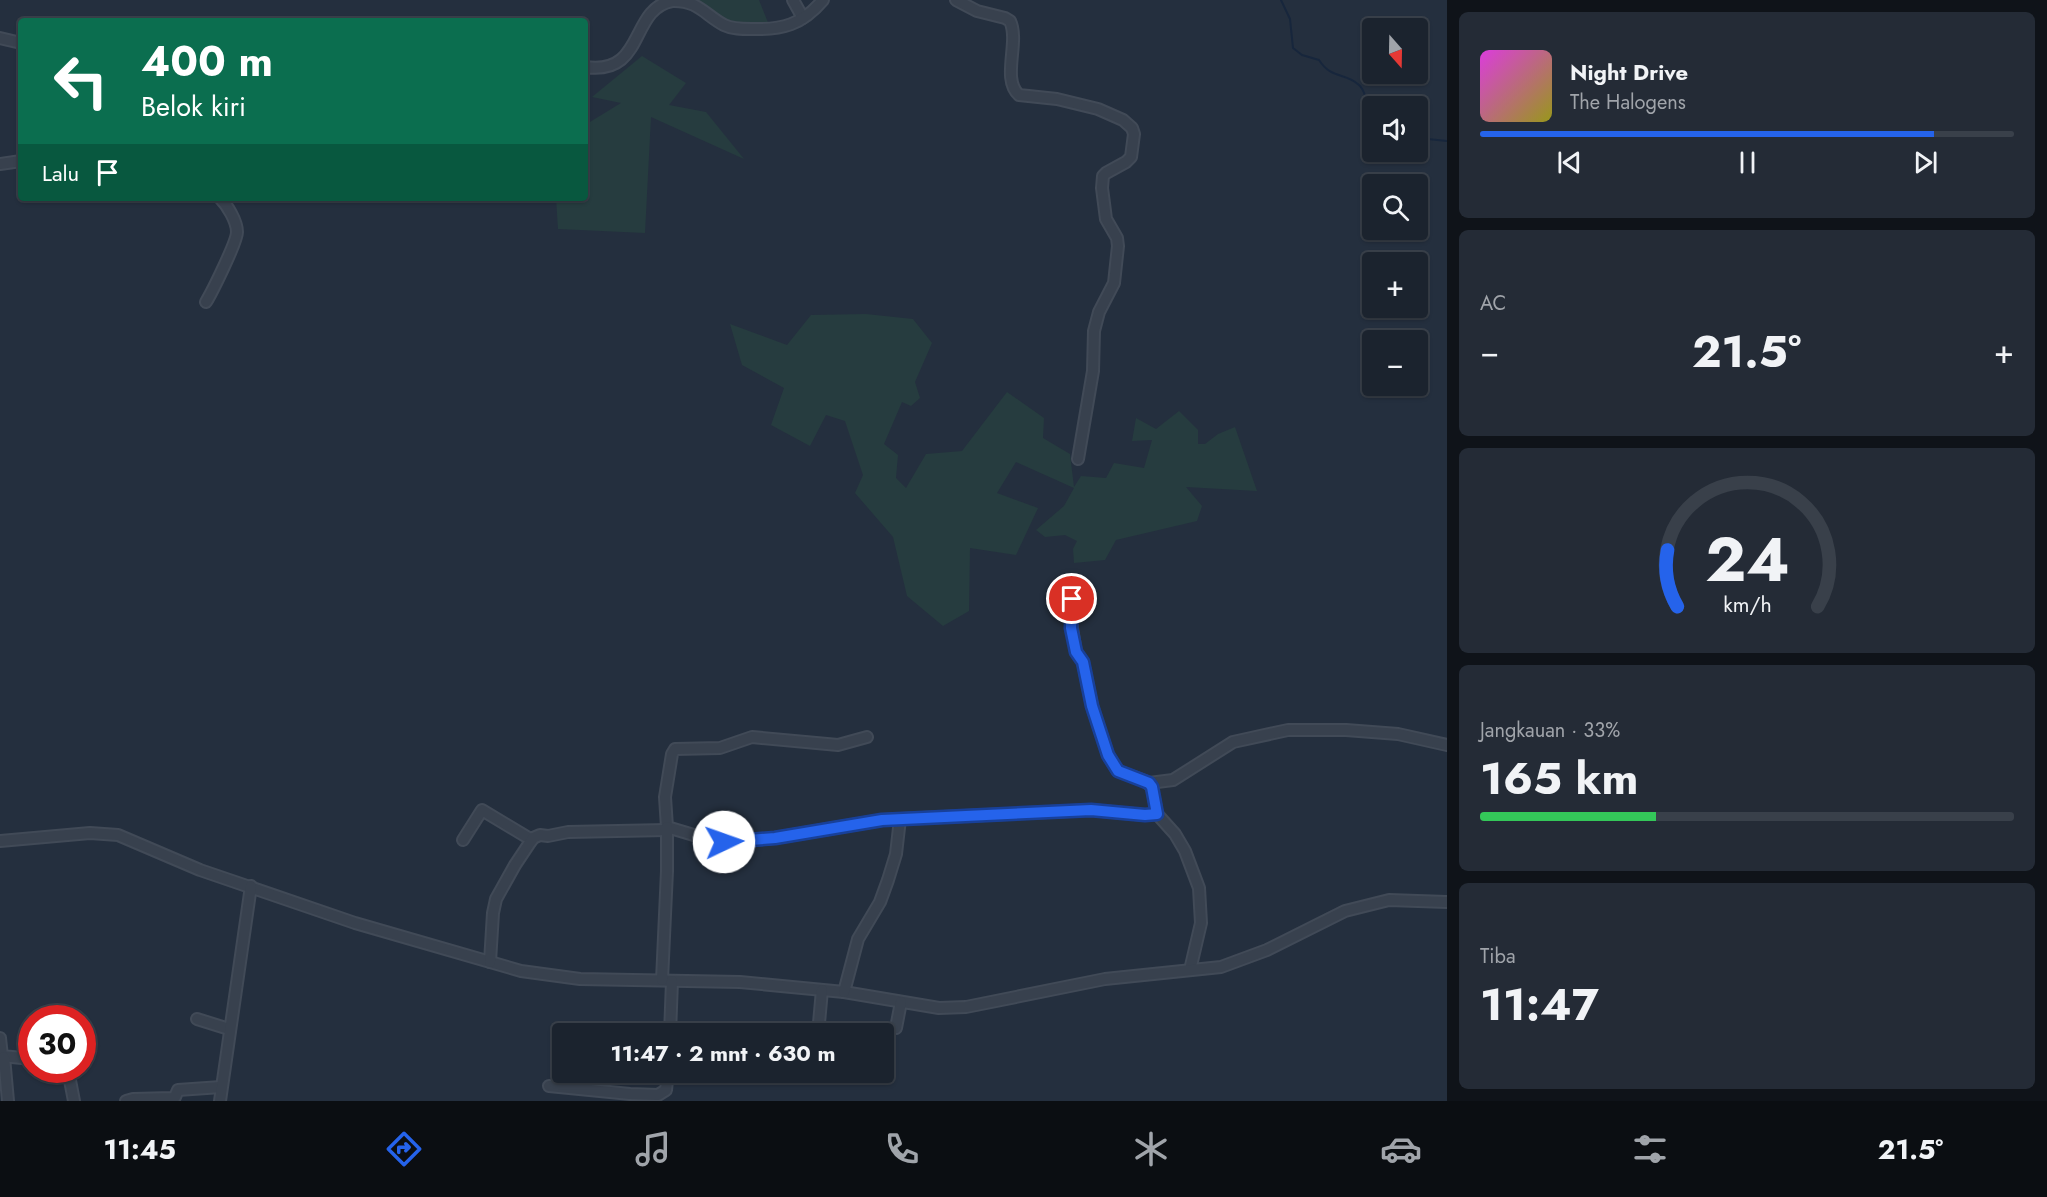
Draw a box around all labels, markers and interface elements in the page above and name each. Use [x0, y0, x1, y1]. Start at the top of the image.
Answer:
north arrow [1362, 18, 1428, 84]
map controls [1362, 18, 1428, 396]
text: 400 m [141, 31, 273, 92]
icon: left [42, 42, 120, 120]
text: Night Drive [1570, 56, 1688, 88]
text: Belok kiri [141, 87, 246, 126]
text: The Halogens [1570, 88, 1686, 117]
button: sound [1362, 96, 1428, 162]
icon: previous [1553, 146, 1586, 179]
icon: pause [1731, 146, 1764, 179]
icon: next [1909, 146, 1942, 179]
icon: arrive [91, 156, 124, 189]
text: Lalu [42, 157, 79, 189]
button: search [1362, 174, 1428, 240]
button: + [1362, 252, 1428, 318]
text: AC [1480, 289, 1506, 318]
text: 21.5° [1692, 319, 1801, 384]
text: − [1480, 328, 1499, 375]
text: + [1994, 328, 2014, 375]
button: − [1362, 330, 1428, 396]
text: 24 [1705, 515, 1789, 605]
pin [1046, 573, 1097, 624]
icon: arrive [1055, 582, 1088, 615]
text: km/h [1723, 590, 1771, 621]
text: Jangkauan · 33% [1480, 716, 1620, 745]
text: 165 km [1480, 746, 1638, 811]
position arrow [692, 810, 756, 874]
text: Tiba [1480, 942, 1516, 971]
text: 11:47 [1480, 972, 1599, 1037]
speed limit sign: 30 [18, 1005, 96, 1083]
text: 11:47 · 2 mnt · 630 m [611, 1037, 835, 1069]
icon: directions [383, 1128, 425, 1170]
icon: music [632, 1128, 674, 1170]
icon: phone [881, 1128, 923, 1170]
icon: climate [1130, 1128, 1172, 1170]
icon: car [1380, 1128, 1422, 1170]
icon: filters [1629, 1128, 1671, 1170]
text: 11:45 [104, 1130, 176, 1169]
text: 21.5° [1878, 1130, 1943, 1169]

